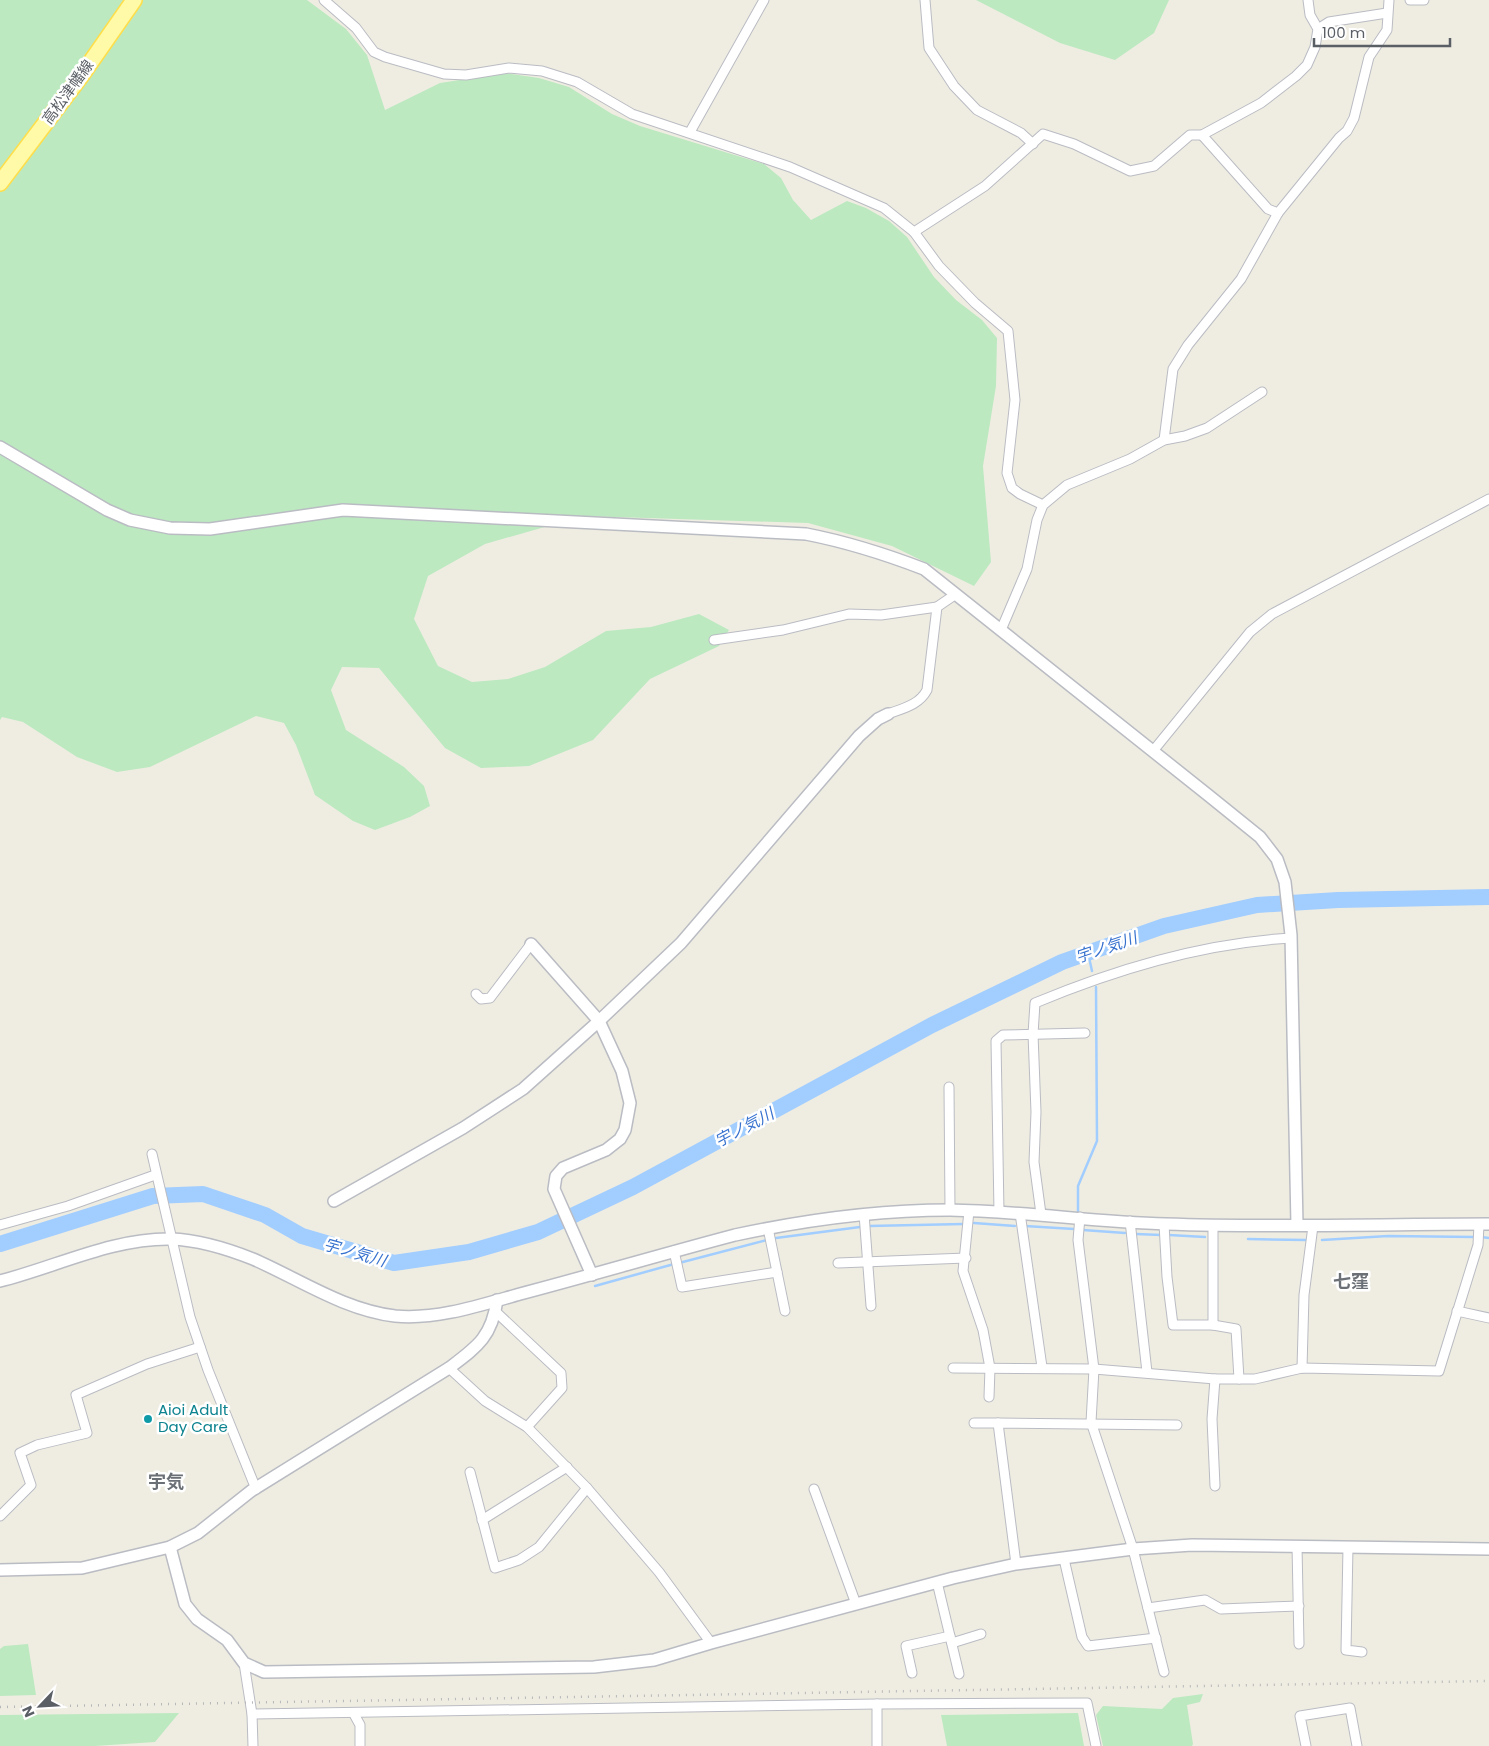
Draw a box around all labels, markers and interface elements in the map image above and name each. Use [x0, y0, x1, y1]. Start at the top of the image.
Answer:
scale bar [1314, 15, 1450, 47]
text: 100 m [1322, 22, 1365, 43]
street label: 高松津幡線 [37, 55, 98, 128]
water label: 宇ノ気川 [1072, 926, 1142, 969]
water label: 宇ノ気川 [711, 1101, 780, 1153]
water label: 宇ノ気川 [321, 1233, 391, 1273]
district label: 七窪 [1333, 1269, 1369, 1294]
place label: Aioi Adult Day Care [158, 1399, 228, 1437]
marker: Aioi Adult Day Care [142, 1413, 154, 1425]
district label: 宇気 [148, 1469, 184, 1494]
north arrow [15, 1681, 65, 1731]
text: N [17, 1702, 40, 1720]

